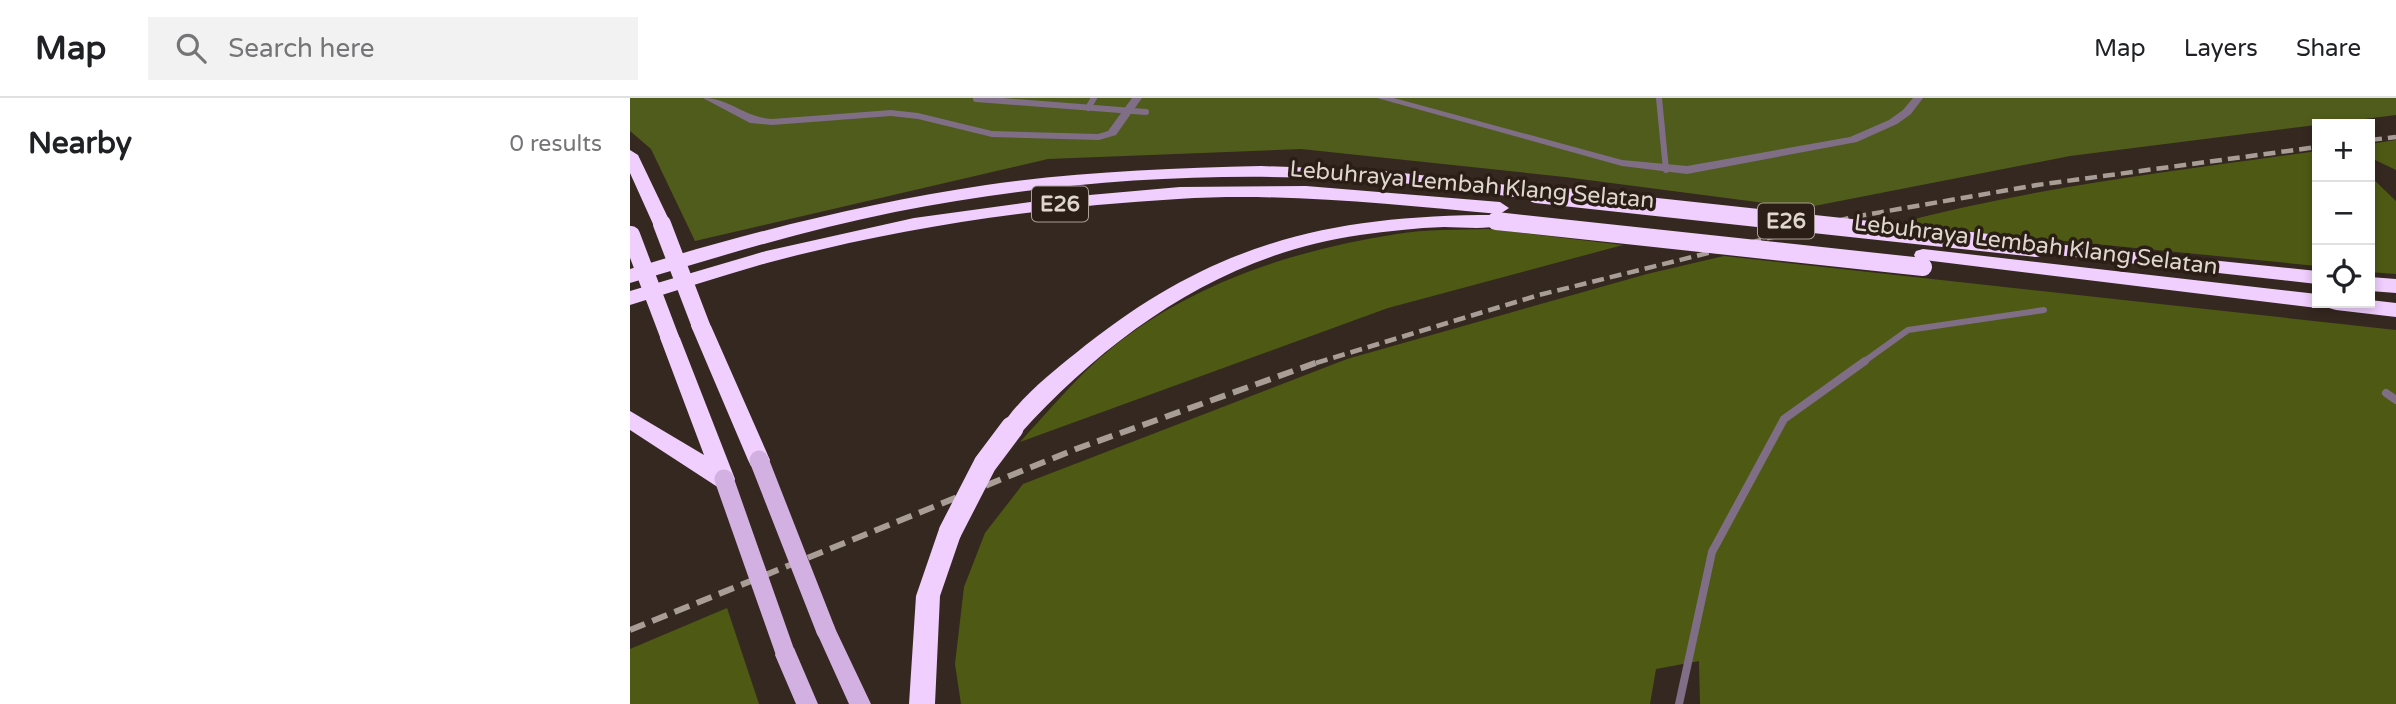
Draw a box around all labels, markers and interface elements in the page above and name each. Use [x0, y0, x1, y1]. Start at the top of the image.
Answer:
search box [148, 17, 638, 80]
text: Map [35, 29, 106, 68]
icon: search [172, 29, 210, 67]
text: Search here [228, 33, 374, 64]
text: Map [2094, 34, 2146, 63]
text: Layers [2184, 34, 2258, 63]
text: Share [2296, 34, 2361, 63]
map controls [2312, 119, 2375, 308]
button: + [2312, 119, 2375, 182]
text: Nearby [28, 125, 132, 162]
text: 0 results [509, 130, 602, 158]
street label: Lebuhraya Lembah Klang Selatan [1288, 155, 1655, 215]
button: − [2312, 182, 2375, 245]
road number: E26 [1032, 186, 1088, 222]
road number: E26 [1758, 204, 1814, 238]
street label: Lebuhraya Lembah Klang Selatan [1852, 209, 2219, 281]
button: locate [2312, 245, 2375, 308]

